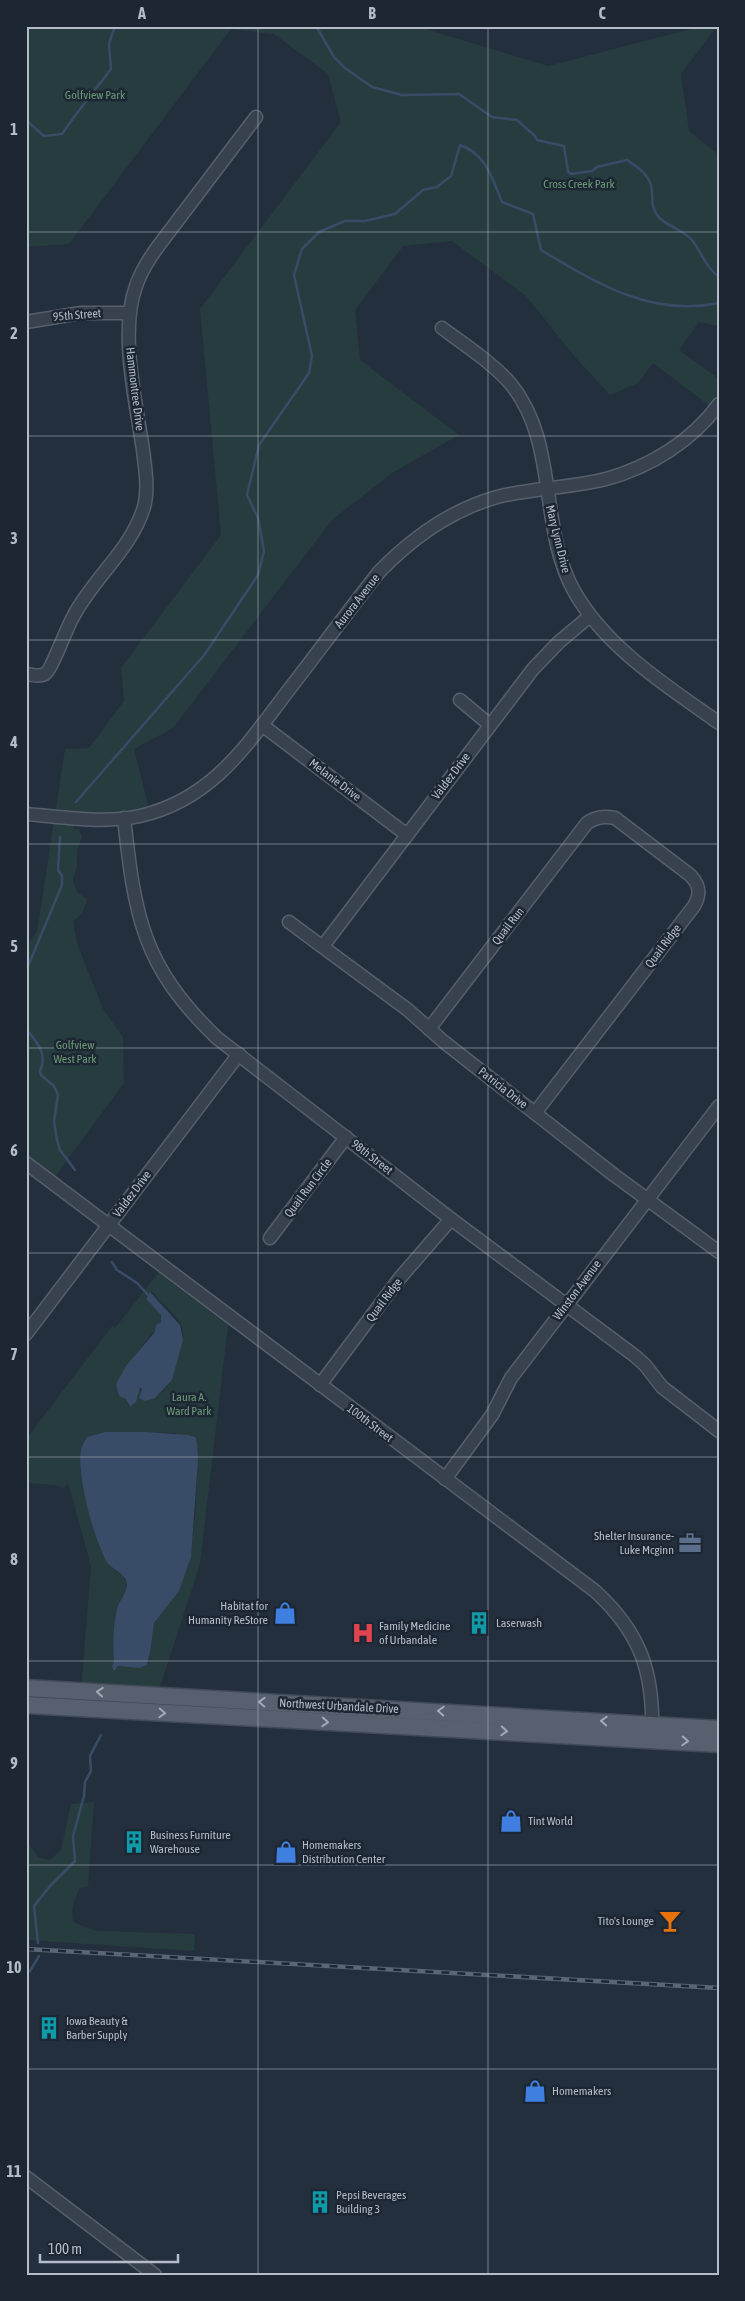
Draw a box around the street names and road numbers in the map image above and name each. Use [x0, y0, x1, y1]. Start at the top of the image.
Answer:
street label: 95th Street [52, 306, 102, 324]
street label: Hammontree Drive [123, 346, 147, 432]
street label: Mary Lynn Drive [543, 504, 573, 574]
street label: Aurora Avenue [332, 571, 382, 631]
street label: Valdez Drive [429, 750, 473, 802]
street label: Melanie Drive [306, 756, 364, 804]
street label: Quail Run [489, 905, 527, 947]
street label: Quail Ridge [642, 922, 684, 970]
street label: Patricia Drive [476, 1064, 530, 1112]
street label: 98th Street [349, 1137, 396, 1178]
street label: Quail Run Circle [281, 1156, 335, 1220]
street label: Valdez Drive [110, 1168, 154, 1220]
street label: Winston Avenue [550, 1257, 604, 1323]
street label: Quail Ridge [363, 1276, 405, 1324]
street label: 100th Street [344, 1401, 396, 1445]
street label: Northwest Urbandale Drive [279, 1696, 399, 1716]

